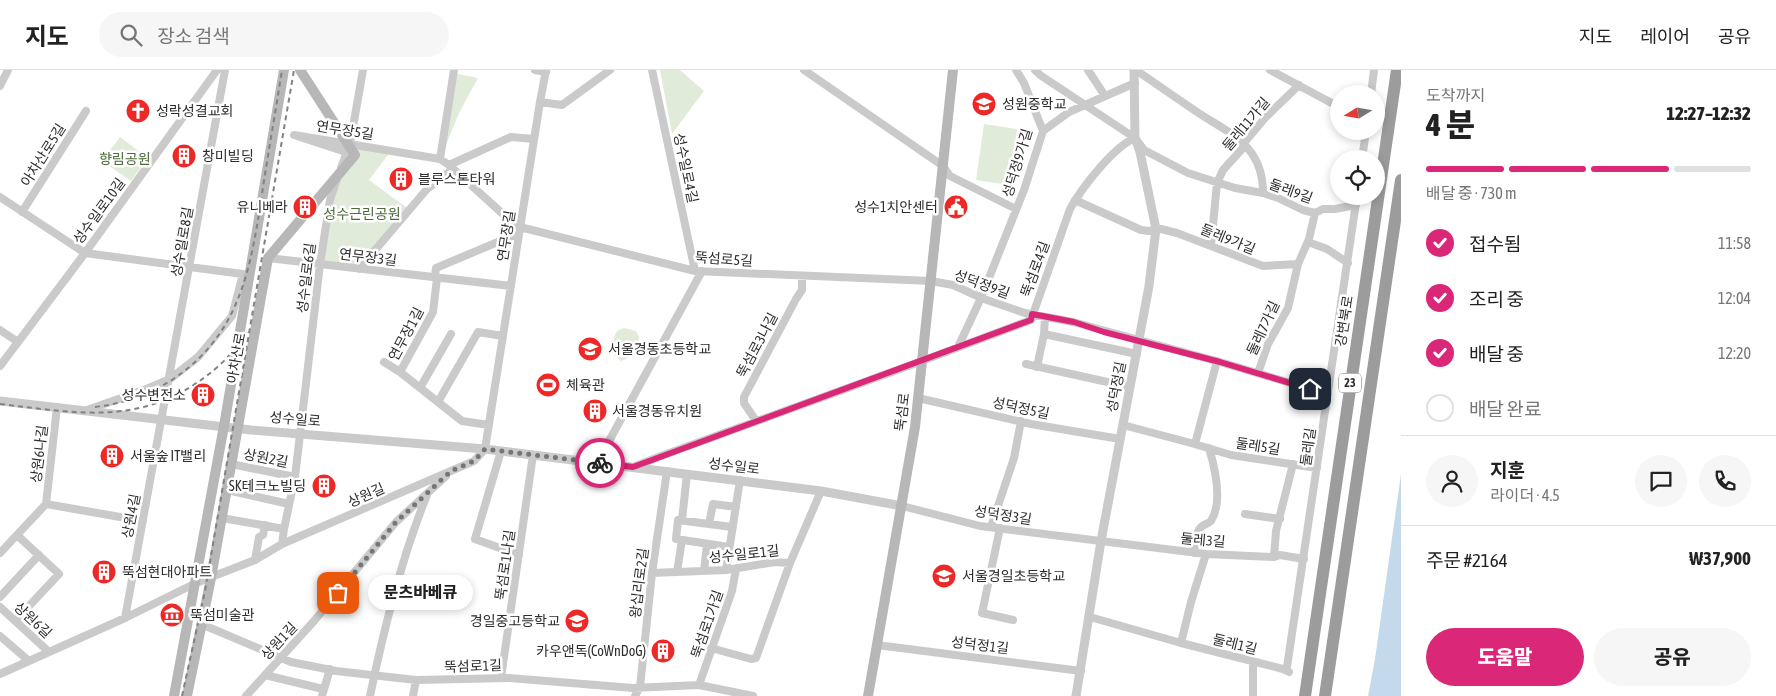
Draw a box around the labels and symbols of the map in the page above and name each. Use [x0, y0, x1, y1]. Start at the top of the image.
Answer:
north arrow [1330, 85, 1385, 140]
school or university icon: 성원중학교 [971, 91, 997, 117]
street label: 둘레11가길 [1219, 94, 1273, 154]
place label: 성원중학교 [1002, 96, 1067, 112]
church icon: 성락성결교회 [125, 98, 151, 124]
place label: 성락성결교회 [156, 103, 233, 119]
street label: 연무장5길 [315, 118, 375, 142]
street label: 아차산로5길 [17, 121, 69, 189]
street label: 성덕정9가길 [999, 127, 1035, 199]
street label: 성수일로4길 [671, 132, 701, 204]
building icon: 창미빌딩 [171, 143, 197, 169]
place label: 창미빌딩 [202, 148, 254, 164]
park label: 향림공원 [99, 151, 151, 167]
building icon: 블루스톤타워 [388, 166, 414, 192]
place label: 블루스톤타워 [418, 171, 495, 187]
street label: 성수일로10길 [70, 175, 128, 247]
street label: 둘레9길 [1267, 176, 1315, 206]
building icon: 유니베라 [292, 194, 318, 220]
public building icon: 성수1치안센터 [943, 194, 969, 220]
place label: 유니베라 [236, 199, 288, 215]
place label: 성수1치안센터 [854, 199, 938, 215]
street label: 성수일로8길 [168, 206, 196, 278]
park label: 성수근린공원 [323, 206, 401, 222]
street label: 연무장길 [494, 209, 518, 263]
street label: 둘레9가길 [1198, 221, 1258, 257]
street label: 뚝섬로4길 [1018, 239, 1052, 299]
street label: 성수일로6길 [294, 242, 318, 314]
street label: 연무장3길 [338, 246, 398, 268]
street label: 뚝섬로5길 [694, 249, 754, 269]
street label: 성덕정9길 [952, 267, 1012, 301]
street label: 강변북로 [1332, 294, 1356, 348]
street label: 둘레7가길 [1243, 298, 1283, 358]
street label: 연무장1길 [385, 305, 427, 363]
street label: 뚝섬로3나길 [733, 310, 781, 380]
street label: 아차산로 [224, 331, 248, 385]
school or university icon: 서울경동초등학교 [577, 336, 603, 362]
place label: 서울경동초등학교 [608, 341, 711, 357]
street label: 성덕정길 [1103, 360, 1129, 414]
pin [1289, 368, 1331, 410]
sports icon: 체육관 [535, 372, 561, 398]
road number: 23 [1339, 374, 1361, 392]
place label: 체육관 [566, 377, 605, 393]
building icon: 성수변전소 [190, 382, 216, 408]
place label: 성수변전소 [122, 387, 186, 403]
street label: 뚝섬로 [892, 392, 912, 432]
street label: 성덕정5길 [991, 394, 1051, 422]
building icon: 서울경동유치원 [582, 398, 608, 424]
place label: 서울경동유치원 [612, 403, 702, 419]
street label: 성수일로 [269, 409, 321, 429]
street label: 상원6나길 [28, 424, 50, 484]
street label: 둘레길 [1297, 427, 1319, 467]
street label: 둘레5길 [1234, 435, 1282, 457]
courier [575, 438, 625, 488]
building icon: 서울숲 IT밸리 [99, 443, 125, 469]
street label: 상원2길 [242, 446, 290, 470]
place label: 서울숲 IT밸리 [130, 448, 206, 464]
street label: 성수일로 [707, 455, 761, 477]
building icon: SK테크노빌딩 [311, 473, 337, 499]
place label: SK테크노빌딩 [229, 478, 306, 494]
street label: 상원길 [345, 480, 387, 510]
street label: 상원4길 [119, 492, 143, 540]
street label: 성덕정3길 [973, 503, 1033, 527]
street label: 뚝섬로1나길 [492, 529, 518, 601]
street label: 둘레3길 [1180, 530, 1226, 550]
street label: 성수일로1길 [708, 542, 780, 566]
street label: 왕십리로2길 [627, 547, 651, 619]
building icon: 뚝섬현대아파트 [91, 559, 117, 585]
school or university icon: 서울경일초등학교 [931, 563, 957, 589]
place label: 뚝섬현대아파트 [122, 564, 212, 580]
place label: 서울경일초등학교 [962, 568, 1065, 584]
pin [317, 572, 359, 614]
callout: 문츠바베큐 [368, 576, 473, 610]
street label: 뚝섬로1가길 [688, 588, 726, 660]
street label: 상원6길 [11, 599, 55, 641]
museum icon: 뚝섬미술관 [159, 602, 185, 628]
place label: 뚝섬미술관 [190, 607, 255, 623]
school or university icon: 경일중고등학교 [564, 608, 590, 634]
place label: 경일중고등학교 [470, 613, 560, 629]
street label: 상원1길 [258, 619, 300, 663]
street label: 둘레1길 [1211, 631, 1259, 657]
street label: 성덕정1길 [950, 634, 1010, 656]
building icon: 카우앤독(CoWnDoG) [650, 638, 676, 664]
place label: 카우앤독(CoWnDoG) [536, 643, 646, 659]
street label: 뚝섬로1길 [444, 657, 502, 675]

